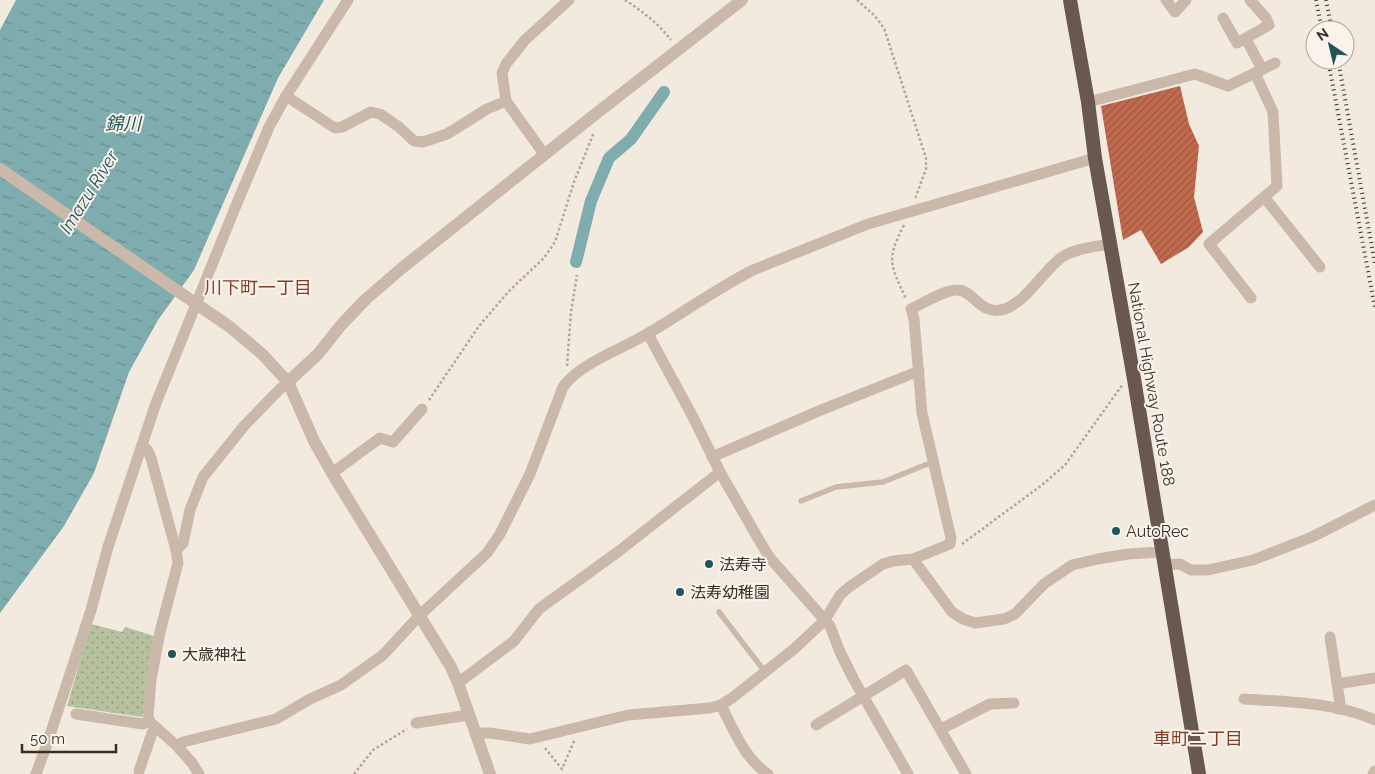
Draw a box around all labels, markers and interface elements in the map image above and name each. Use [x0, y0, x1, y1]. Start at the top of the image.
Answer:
north arrow [1305, 20, 1355, 70]
text: N [1314, 25, 1332, 44]
water label: 錦川 [105, 113, 143, 134]
water label: Imazu River [55, 146, 123, 237]
district label: 川下町一丁目 [204, 277, 312, 298]
street label: National Highway Route 188 [1124, 281, 1179, 488]
place label: AutoRec [1126, 522, 1189, 541]
marker: AutoRec [1110, 525, 1122, 537]
place label: 法寿寺 [719, 555, 767, 574]
marker: 法寿寺 [703, 558, 715, 570]
place label: 法寿幼稚園 [690, 583, 770, 602]
marker: 法寿幼稚園 [674, 586, 686, 598]
place label: 大歳神社 [182, 645, 246, 664]
marker: 大歳神社 [166, 648, 178, 660]
scale bar [22, 722, 116, 754]
district label: 車町二丁目 [1153, 728, 1243, 749]
text: 50 m [30, 730, 65, 748]

